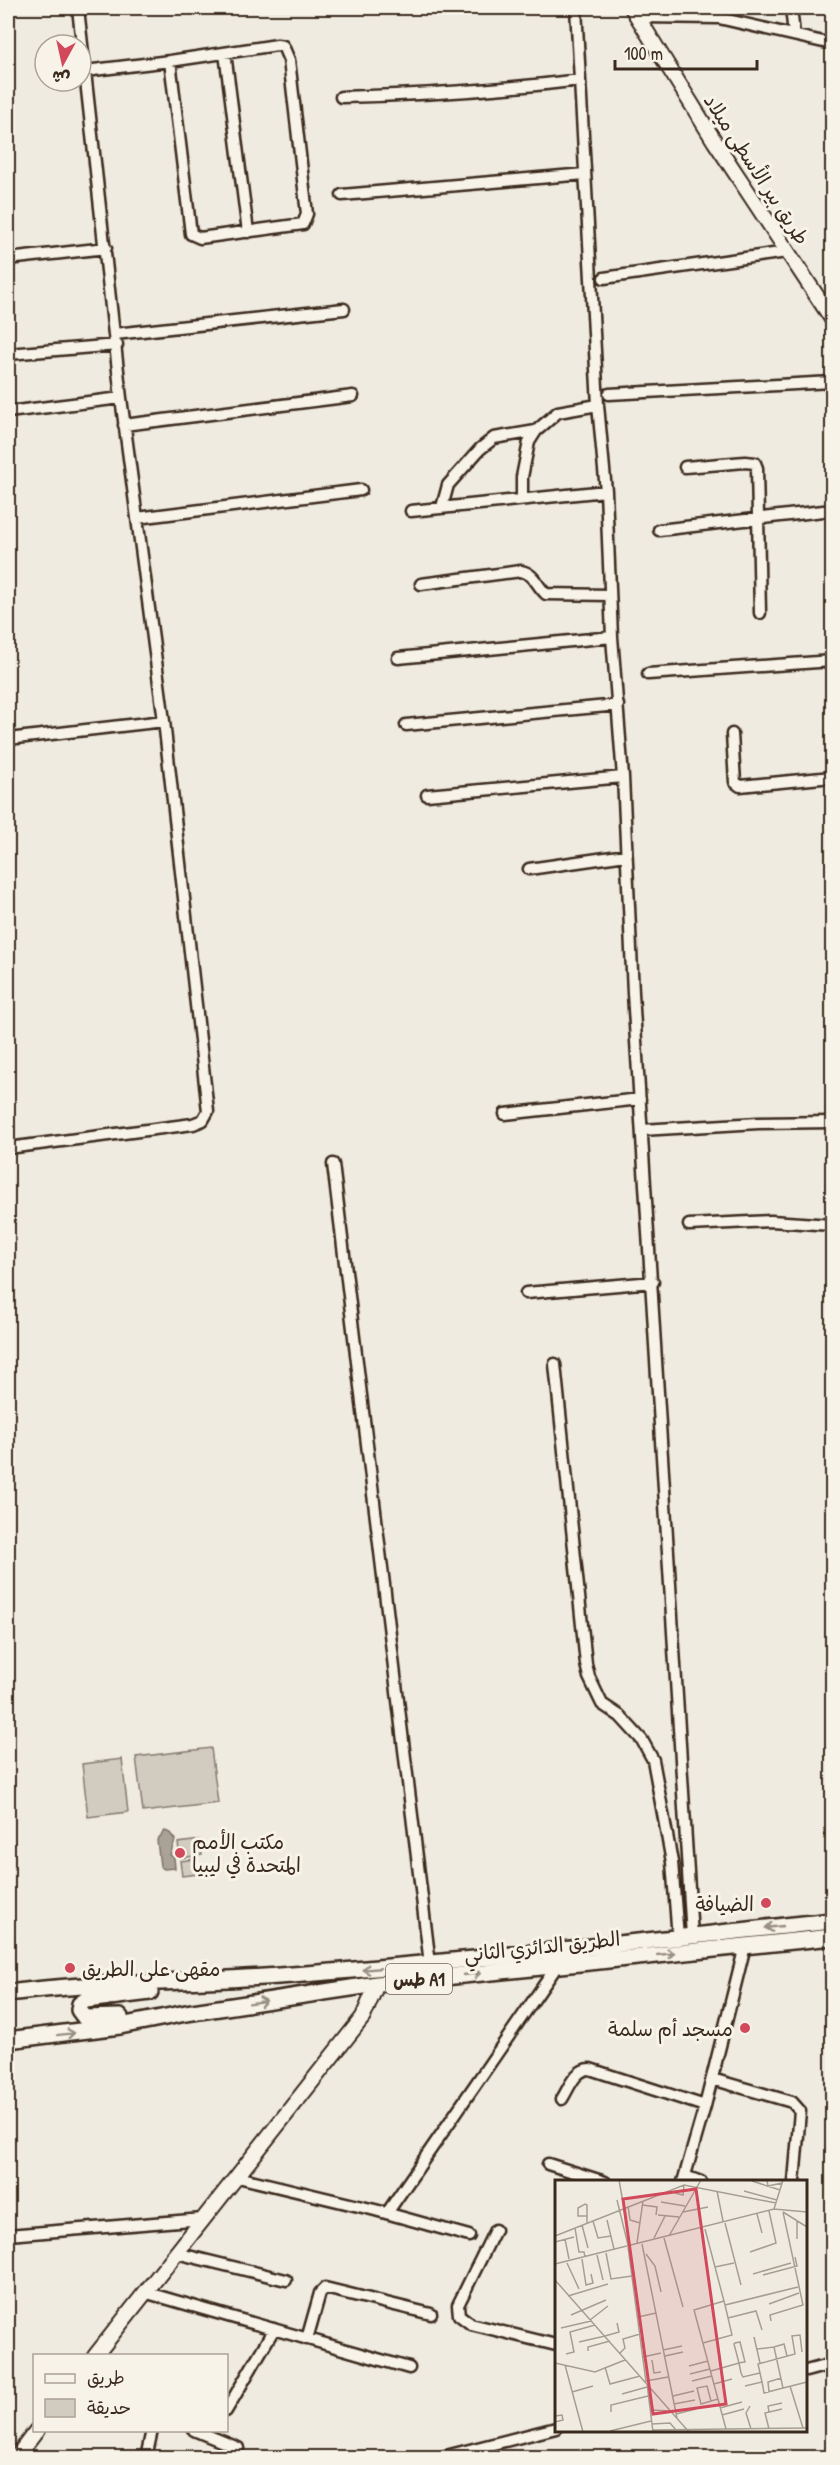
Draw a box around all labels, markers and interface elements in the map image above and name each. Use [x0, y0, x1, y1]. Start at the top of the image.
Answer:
north arrow [33, 33, 93, 93]
scale bar [615, 33, 758, 71]
text: 100 m [624, 41, 663, 66]
text: ش [51, 66, 71, 90]
street label: طريق بير الأسطى ميلاد [698, 88, 816, 250]
place label: مكتب الأمم المتحدة في ليبيا [192, 1828, 301, 1879]
marker: مكتب الأمم المتحدة في ليبيا [173, 1846, 187, 1860]
place label: الضيافة [695, 1890, 754, 1917]
marker: الضيافة [759, 1896, 773, 1910]
one-way arrow [765, 1922, 785, 1933]
street label: الطريق الدائري الثاني [462, 1924, 622, 1973]
one-way arrow [656, 1948, 676, 1959]
place label: مقهى على الطريق [82, 1955, 220, 1982]
marker: مقهى على الطريق [63, 1961, 77, 1975]
one-way arrow [362, 1964, 382, 1975]
road number: طس A1 [386, 1964, 452, 1994]
one-way arrow [462, 1968, 482, 1979]
one-way arrow [248, 1996, 267, 2007]
place label: مسجد أم سلمة [608, 2015, 733, 2044]
marker: مسجد أم سلمة [738, 2021, 752, 2035]
one-way arrow [55, 2028, 75, 2039]
inset map [555, 2180, 807, 2432]
legend [33, 2354, 228, 2432]
text: طريق [87, 2365, 125, 2390]
text: حديقة [87, 2395, 131, 2420]

